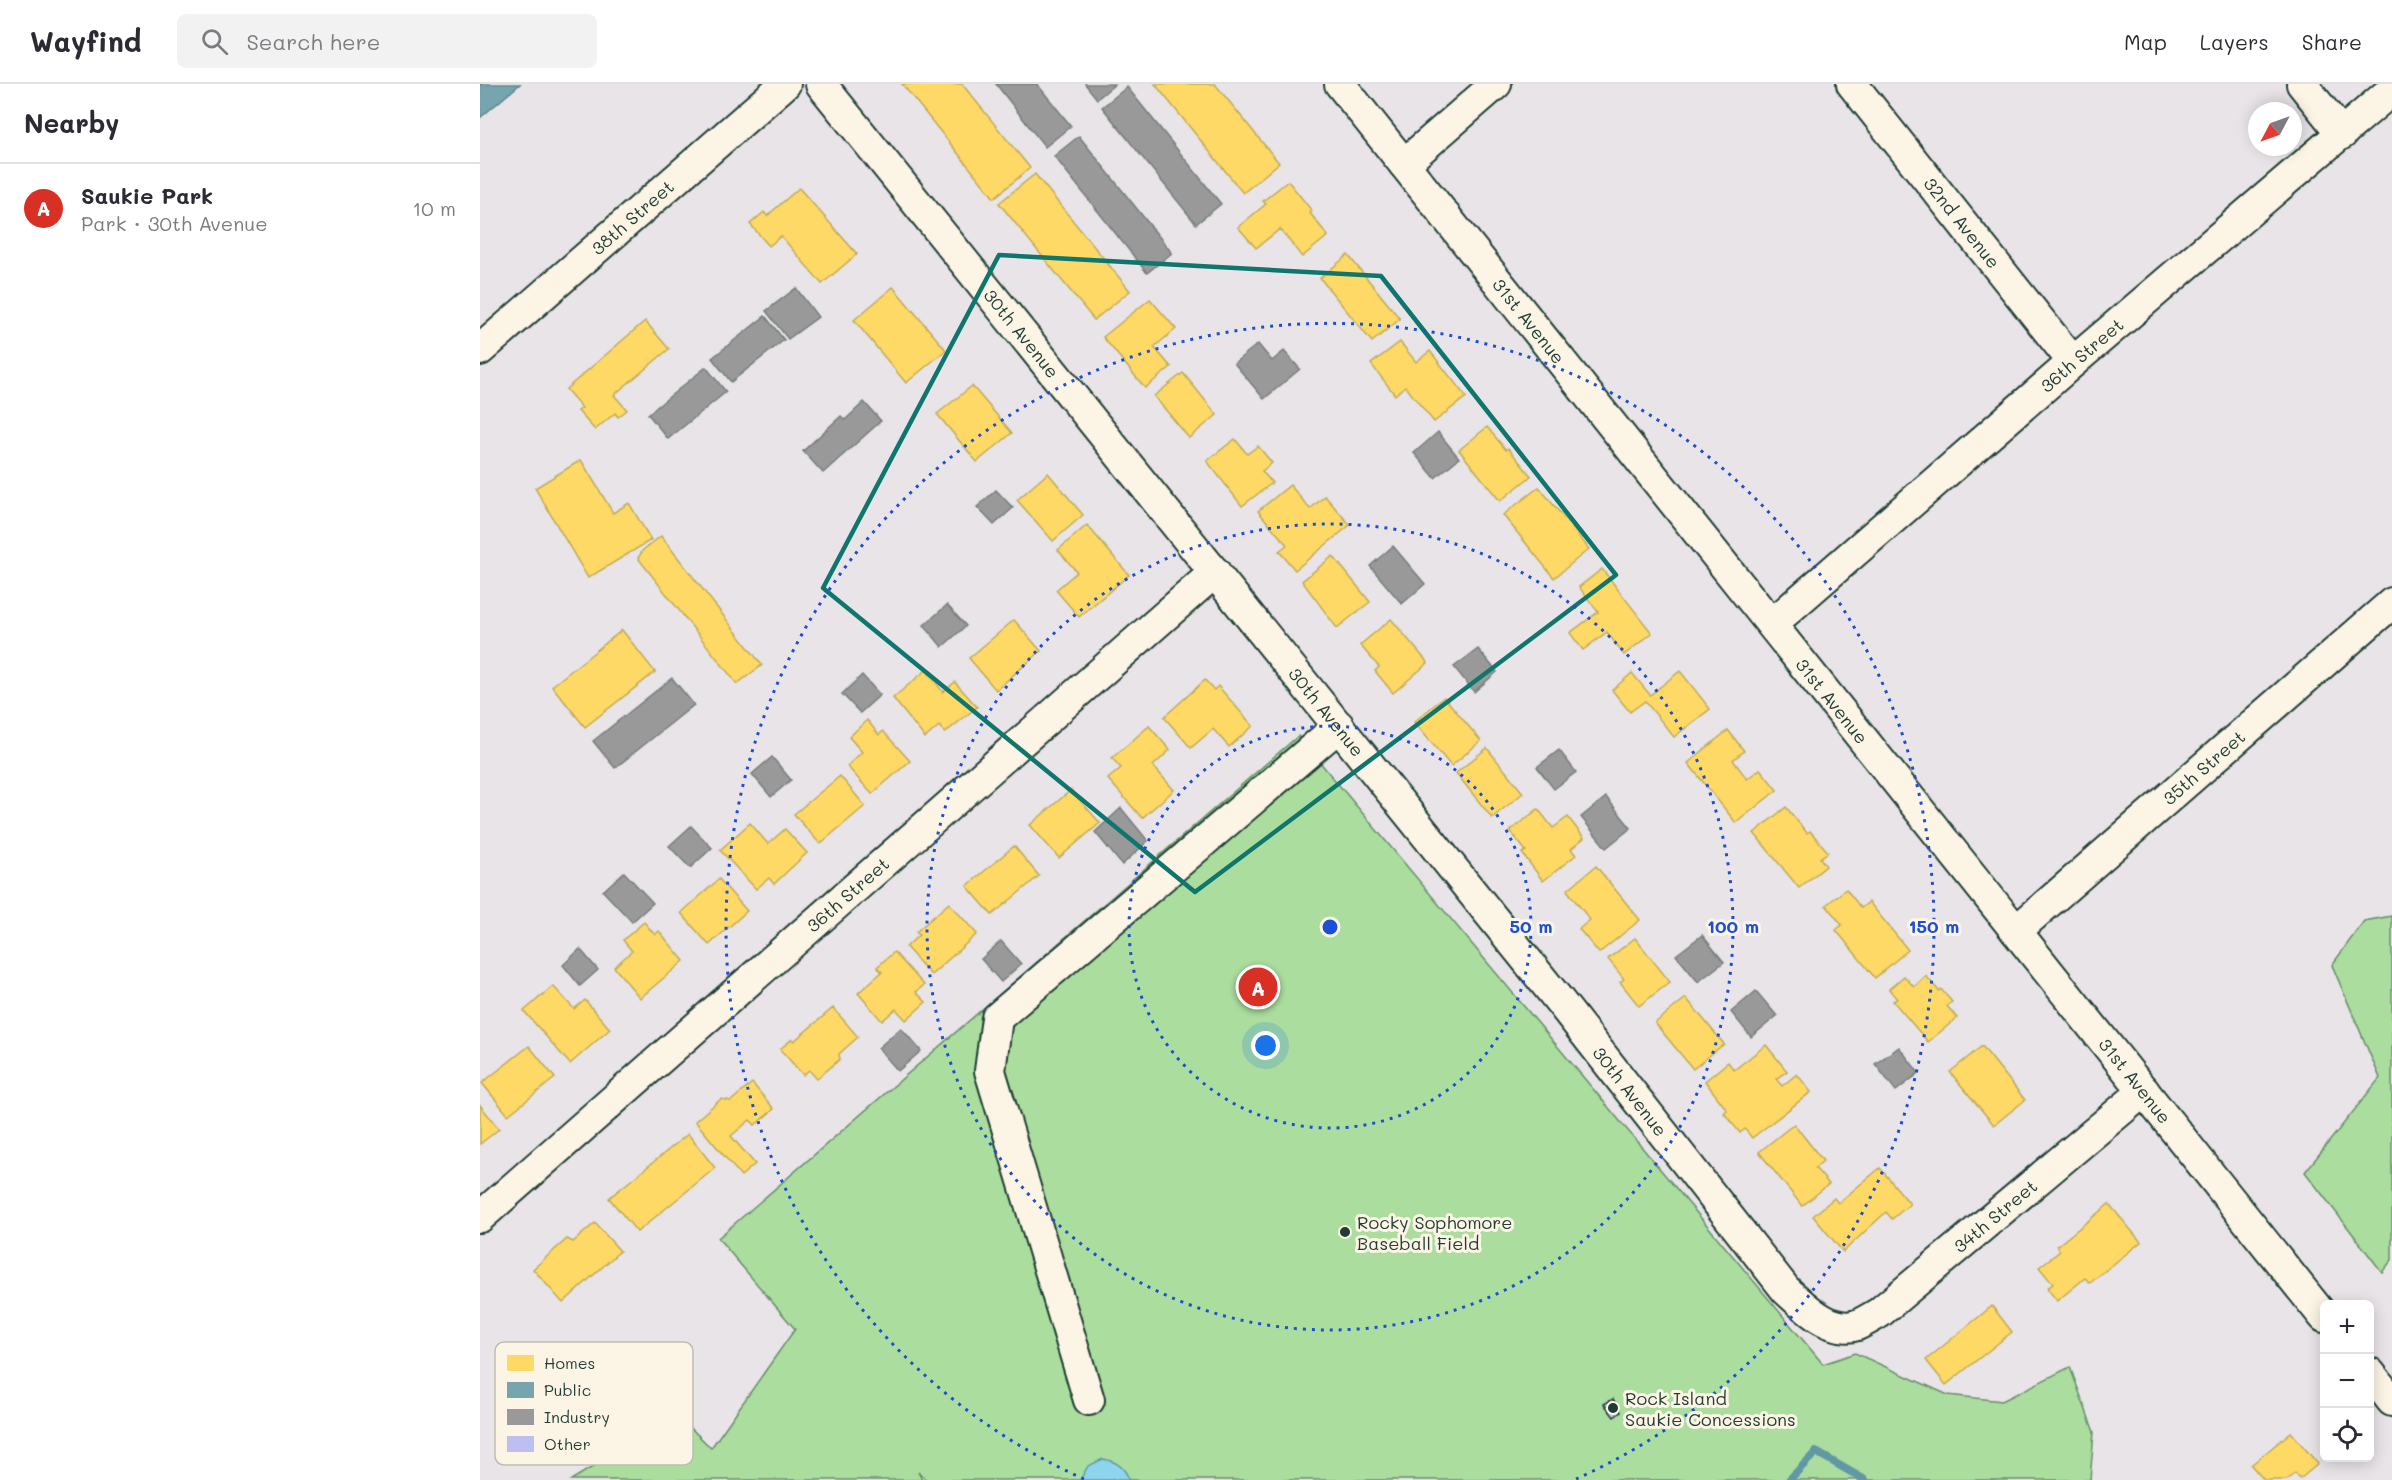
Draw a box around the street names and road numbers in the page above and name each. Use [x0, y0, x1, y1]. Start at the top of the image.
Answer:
street label: 32nd Avenue [1918, 172, 2006, 273]
street label: 38th Street [586, 174, 679, 260]
street label: 31st Avenue [1487, 273, 1571, 369]
street label: 30th Avenue [979, 284, 1065, 383]
street label: 36th Street [2035, 312, 2128, 398]
street label: 31st Avenue [1791, 653, 1874, 749]
street label: 30th Avenue [1283, 662, 1370, 761]
street label: 35th Street [2157, 725, 2250, 810]
street label: 36th Street [801, 852, 894, 937]
street label: 31st Avenue [2094, 1033, 2177, 1128]
street label: 30th Avenue [1588, 1041, 1673, 1141]
street label: 34th Street [1948, 1174, 2042, 1258]

